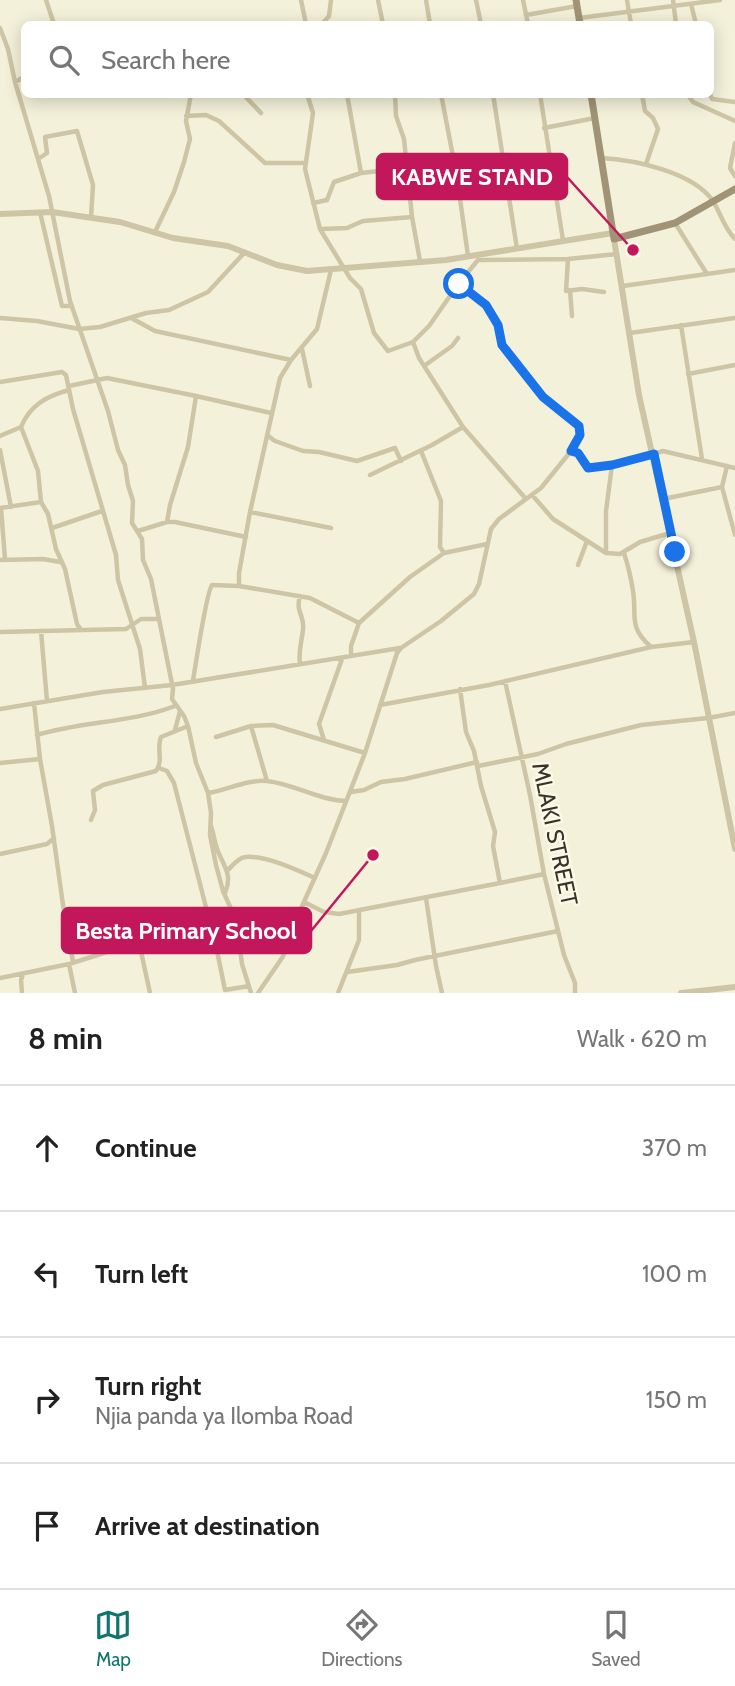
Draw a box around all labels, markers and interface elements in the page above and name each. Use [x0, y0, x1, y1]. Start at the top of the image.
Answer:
search box [21, 21, 714, 98]
icon: search [45, 41, 83, 79]
text: Search here [101, 44, 230, 76]
callout: KABWE STAND [377, 154, 567, 199]
text: KABWE STAND [391, 162, 553, 191]
route start [443, 268, 474, 299]
route end [659, 536, 690, 567]
street label: MLAKI STREET [526, 760, 584, 908]
callout: Besta Primary School [62, 908, 311, 953]
text: Besta Primary School [75, 916, 297, 945]
text: 8 min [28, 1020, 103, 1057]
text: Walk · 620 m [577, 1025, 707, 1053]
icon: ahead [28, 1129, 66, 1167]
text: Continue [95, 1132, 197, 1164]
text: 370 m [642, 1134, 707, 1162]
icon: left [28, 1255, 66, 1293]
text: Turn left [95, 1258, 188, 1290]
text: 100 m [642, 1260, 707, 1288]
text: Turn right [95, 1370, 201, 1402]
icon: right [28, 1381, 66, 1419]
text: 150 m [646, 1386, 707, 1414]
text: Njia panda ya Ilomba Road [95, 1402, 353, 1430]
icon: arrive [28, 1507, 66, 1545]
text: Arrive at destination [95, 1510, 320, 1542]
tab: Map [94, 1606, 132, 1671]
tab: Directions [321, 1606, 402, 1671]
tab: Saved [591, 1606, 641, 1671]

